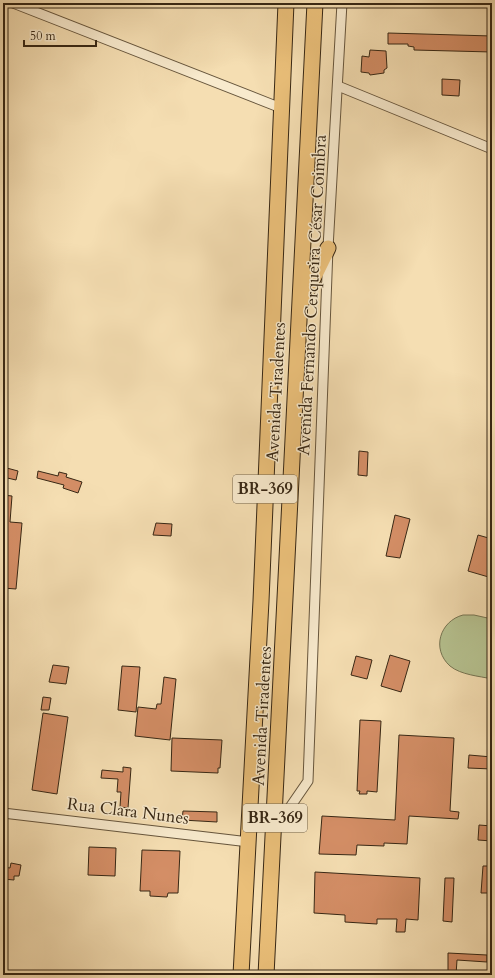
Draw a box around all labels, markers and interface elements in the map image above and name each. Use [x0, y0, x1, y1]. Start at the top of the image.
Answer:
scale bar [24, 22, 96, 48]
text: 50 m [30, 28, 57, 44]
street label: Avenida Fernando Cerqueira César Coimbra [292, 133, 332, 456]
street label: Avenida Tiradentes [261, 321, 291, 462]
road number: BR-369 [233, 475, 297, 503]
street label: Avenida Tiradentes [247, 645, 277, 786]
street label: Rua Clara Nunes [66, 792, 191, 830]
road number: BR-369 [243, 804, 307, 832]

